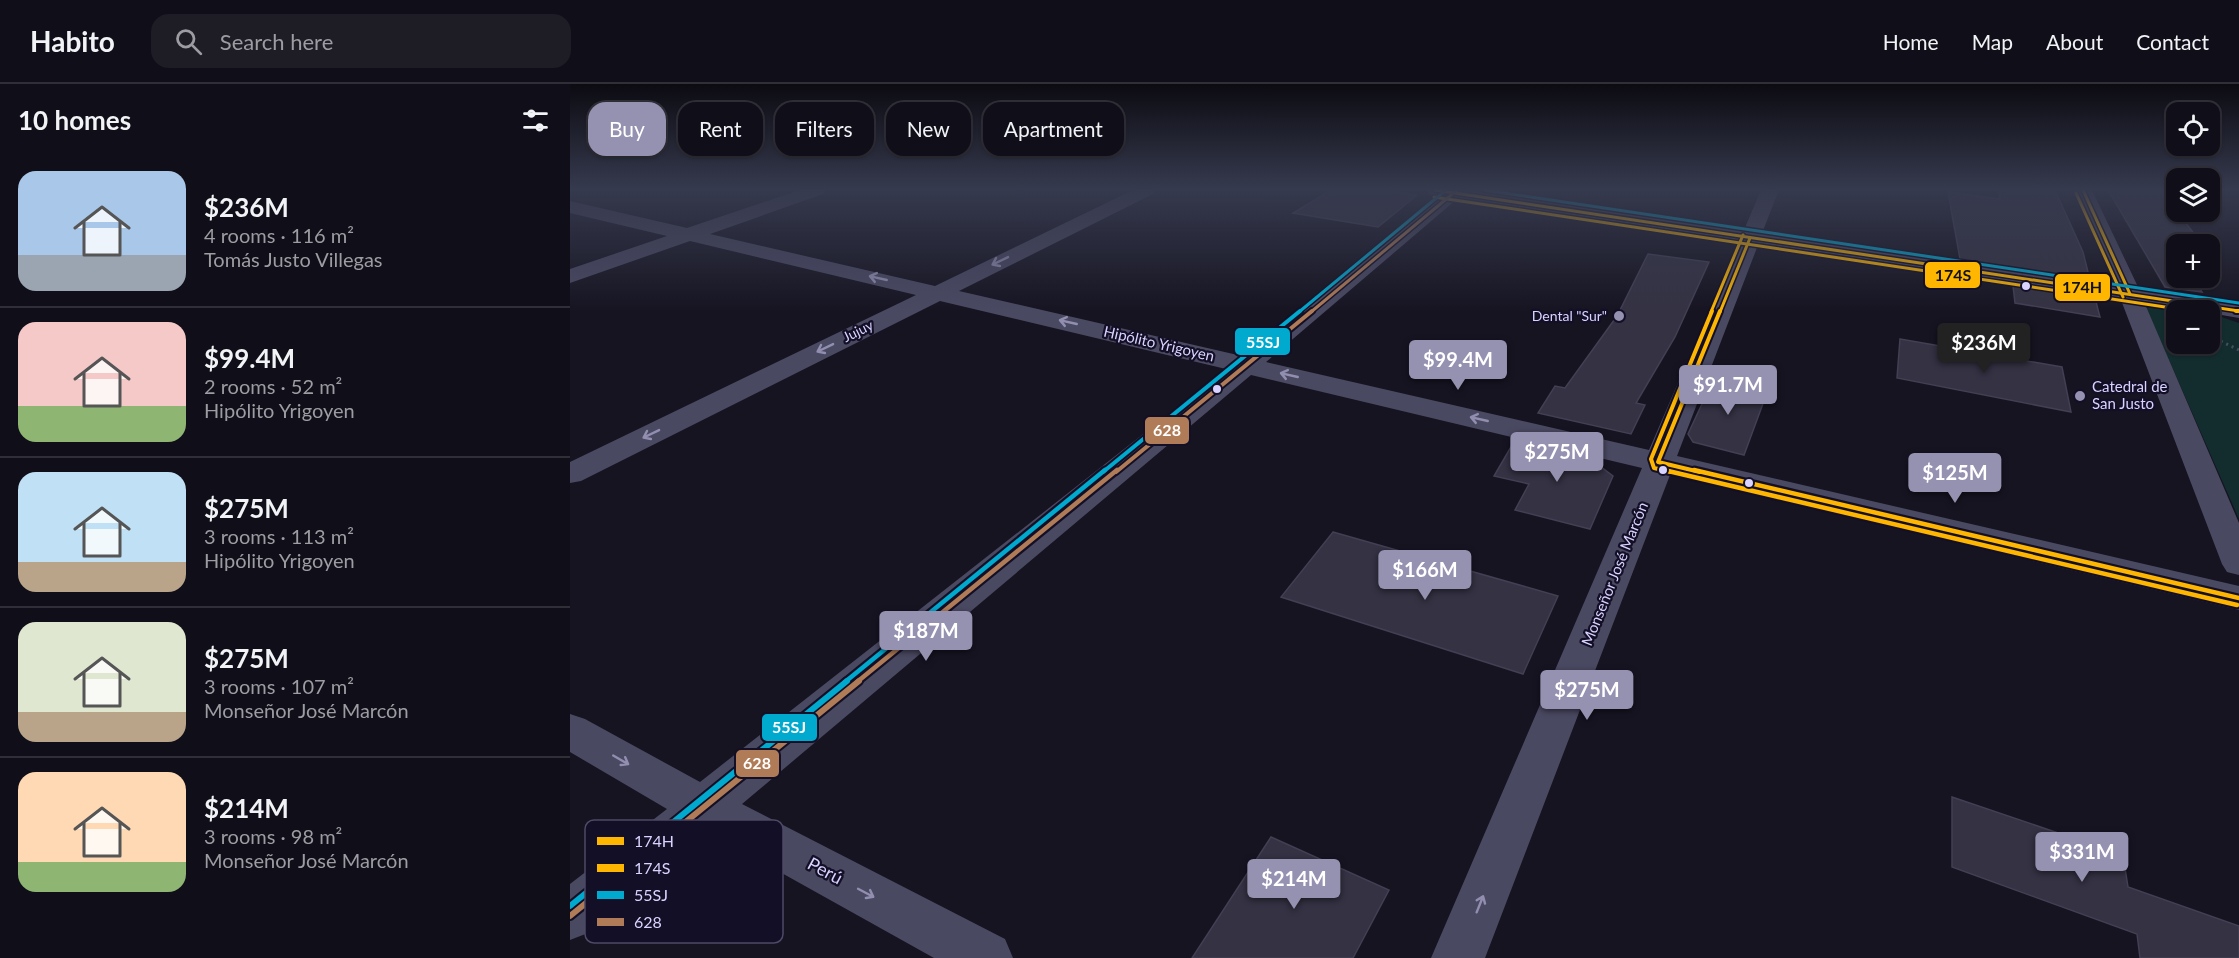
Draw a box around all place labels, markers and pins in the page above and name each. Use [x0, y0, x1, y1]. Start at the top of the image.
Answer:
unlabelled marker [2020, 280, 2032, 292]
place label: Dental "Sur" [1532, 307, 1607, 324]
marker: Dental "Sur" [1612, 309, 1626, 323]
pin: $236M [1942, 323, 2026, 374]
pin: $99.4M [1409, 340, 1507, 391]
pin: $91.7M [1679, 365, 1777, 416]
place label: Catedral de San Justo [2092, 377, 2168, 412]
unlabelled marker [1211, 383, 1223, 395]
marker: Catedral de San Justo [2073, 389, 2087, 403]
pin: $275M [1515, 432, 1599, 483]
pin: $125M [1913, 453, 1997, 504]
unlabelled marker [1657, 464, 1669, 476]
unlabelled marker [1743, 477, 1755, 489]
pin: $166M [1383, 550, 1467, 601]
pin: $187M [884, 611, 968, 662]
pin: $275M [1545, 670, 1629, 721]
pin: $331M [2040, 832, 2124, 883]
pin: $214M [1252, 859, 1336, 910]

